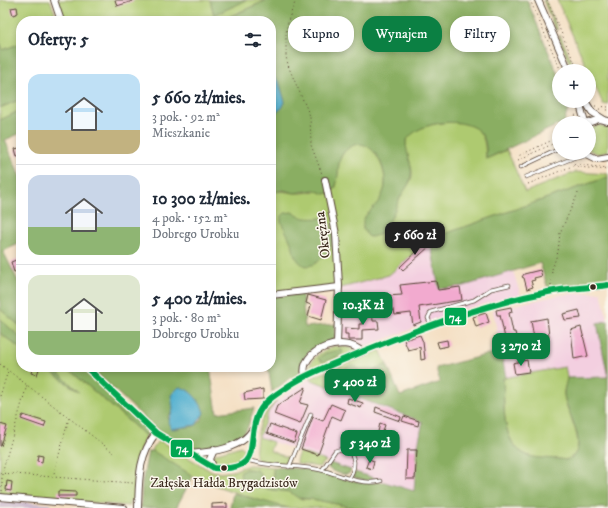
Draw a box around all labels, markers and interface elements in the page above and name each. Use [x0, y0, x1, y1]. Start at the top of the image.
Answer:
chip: Kupno [288, 16, 354, 52]
chip: Wynajem [362, 16, 442, 52]
chip: Filtry [450, 16, 510, 52]
text: Oferty: 5 [28, 29, 89, 51]
icon: filters [242, 29, 264, 51]
map controls [552, 64, 596, 160]
button: + [552, 64, 596, 108]
text: 5 660 zł/mies. [152, 87, 246, 109]
icon: home [60, 90, 108, 138]
text: 3 pok. · 92 m² [152, 109, 220, 125]
button: − [552, 116, 596, 160]
text: Mieszkanie [152, 125, 210, 141]
text: 10 300 zł/mies. [152, 188, 250, 210]
icon: home [60, 191, 108, 239]
text: 4 pok. · 152 m² [152, 210, 227, 226]
street label: Okrężna [311, 210, 335, 259]
pin: 5 660 zł [374, 222, 456, 256]
text: Dobrego Urobku [152, 226, 239, 242]
text: 5 660 zł [394, 227, 436, 243]
unlabelled marker [588, 282, 598, 292]
text: 5 400 zł/mies. [152, 288, 247, 310]
icon: home [60, 291, 108, 339]
pin: 10.3K zł [322, 292, 404, 326]
text: 10.3K zł [342, 297, 384, 313]
line badge: 74 [444, 307, 467, 326]
text: 3 pok. · 80 m² [152, 310, 221, 326]
text: 74 [449, 311, 462, 325]
text: Dobrego Urobku [152, 326, 239, 342]
pin: 3 270 zł [480, 333, 562, 367]
text: 3 270 zł [501, 338, 541, 354]
pin: 5 400 zł [314, 369, 396, 403]
text: 5 400 zł [333, 374, 377, 390]
pin: 5 340 zł [329, 430, 411, 464]
text: 5 340 zł [350, 435, 390, 451]
line badge: 74 [170, 439, 193, 458]
text: 74 [176, 442, 189, 456]
marker: Załęska Hałda Brygadzistów [219, 463, 229, 473]
place label: Załęska Hałda Brygadzistów [151, 475, 298, 491]

